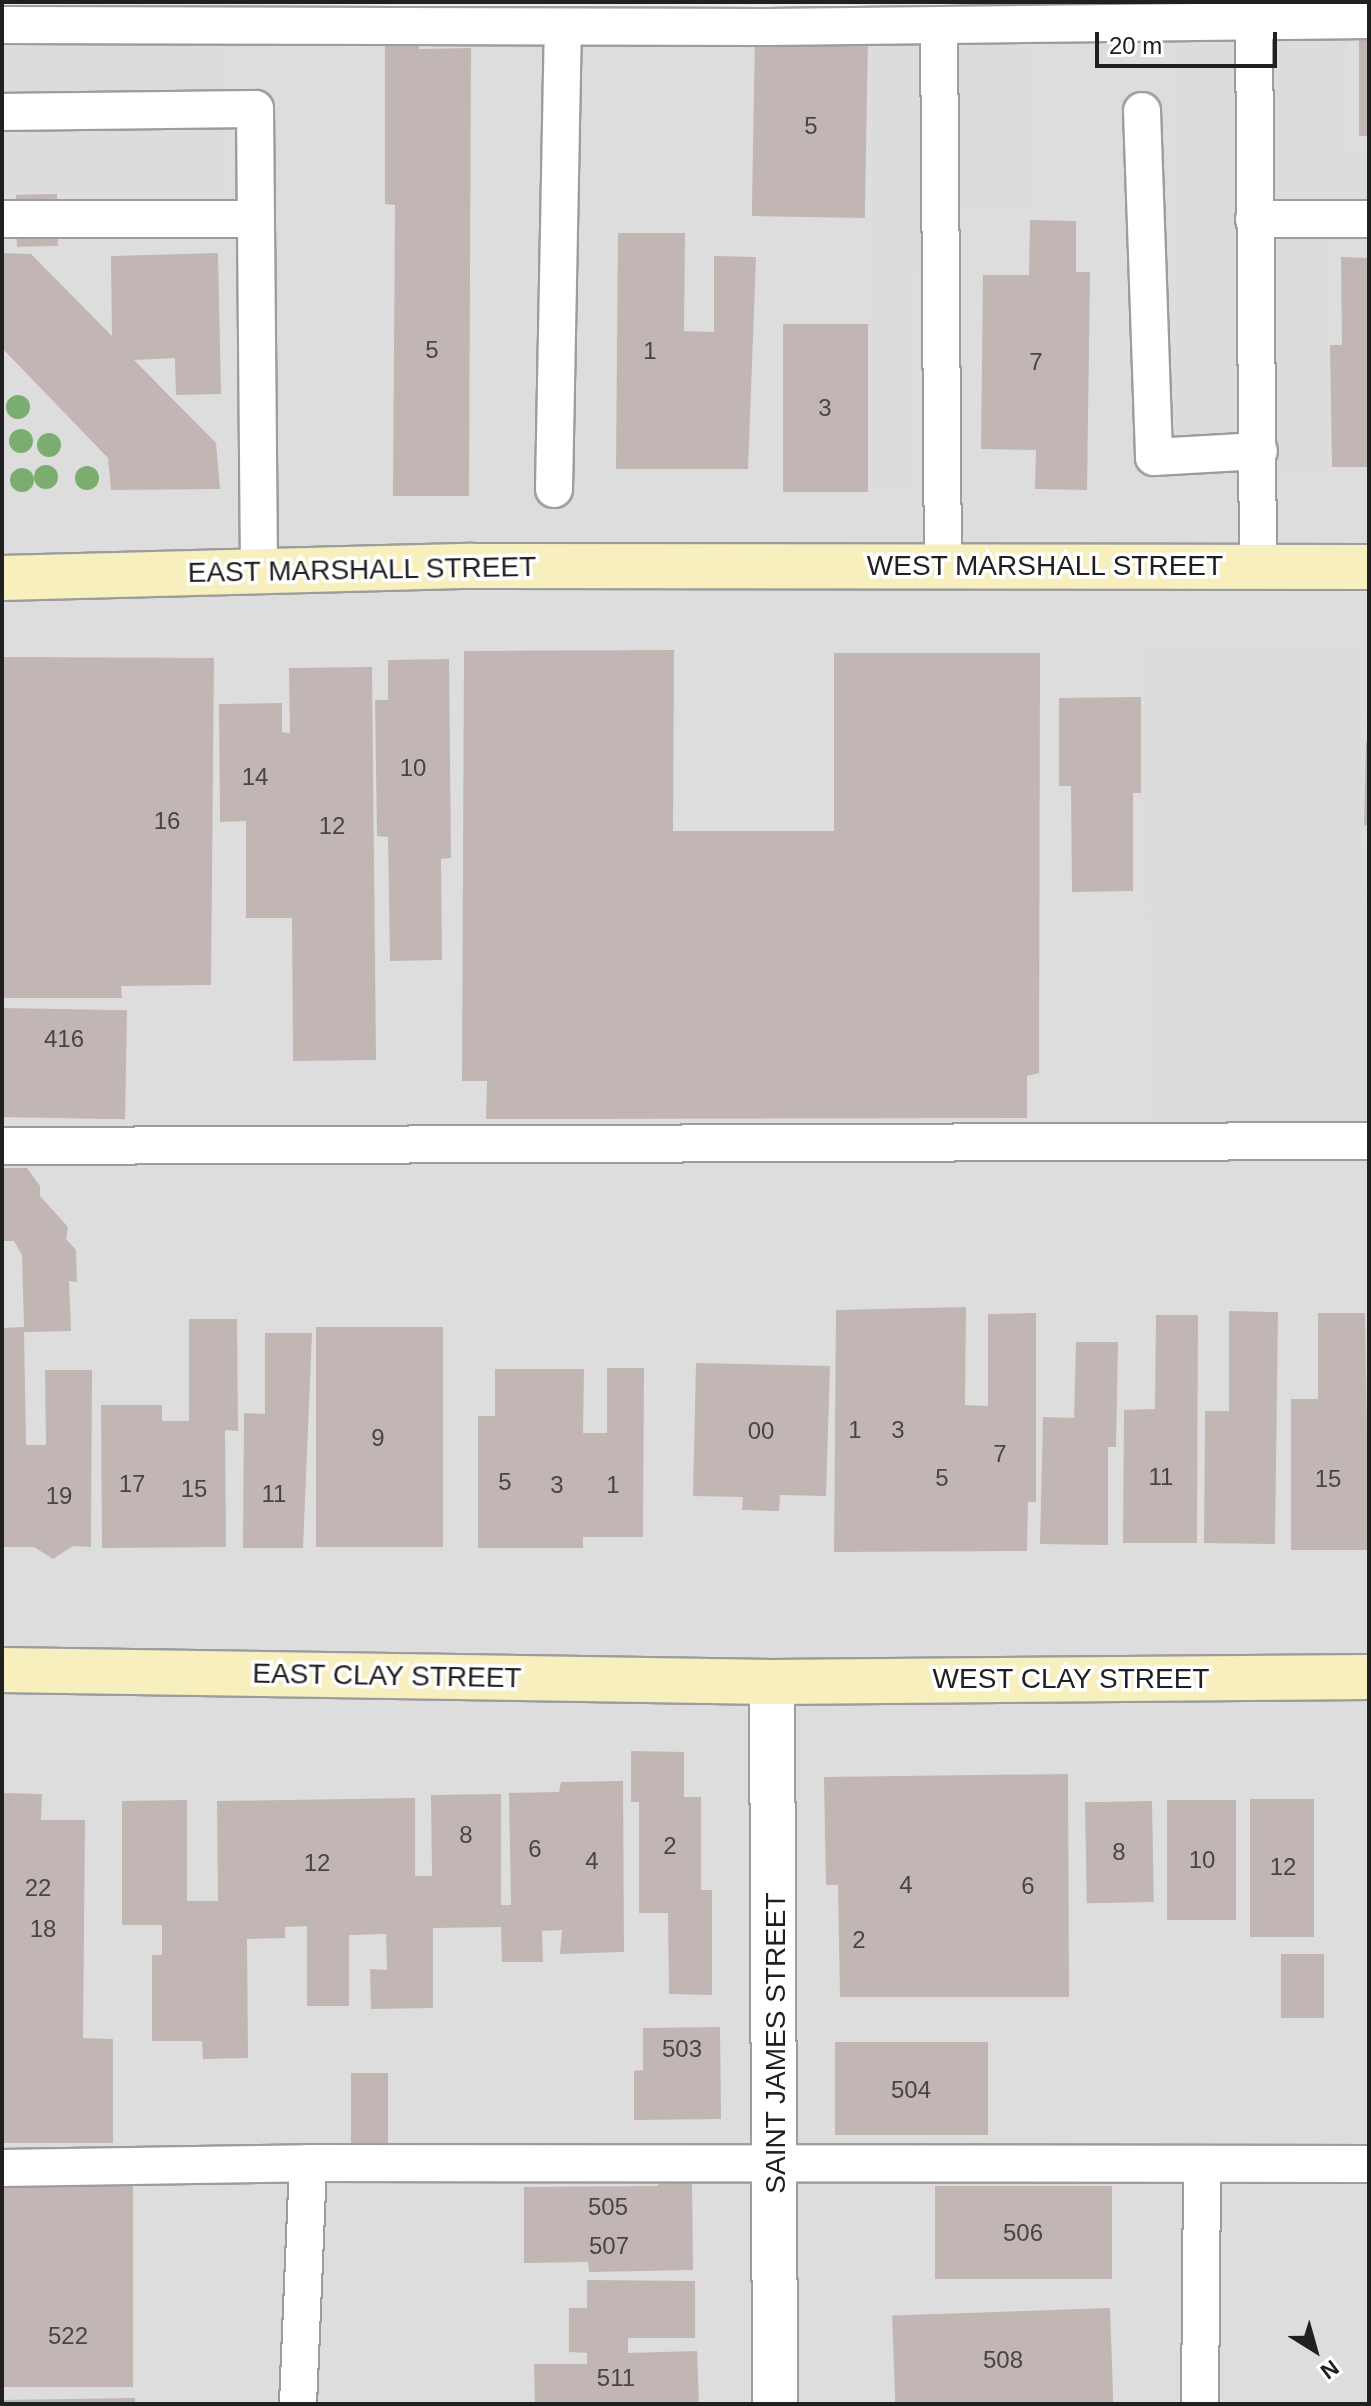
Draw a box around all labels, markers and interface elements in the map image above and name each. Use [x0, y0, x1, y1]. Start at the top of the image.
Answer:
scale bar [1099, 16, 1281, 66]
text: 20 m [1109, 32, 1162, 59]
house number: 5 [804, 112, 818, 140]
house number: 5 [425, 336, 439, 364]
house number: 1 [643, 337, 657, 365]
house number: 7 [1029, 348, 1043, 376]
house number: 3 [818, 394, 832, 422]
street label: WEST MARSHALL STREET [866, 549, 1224, 583]
street label: EAST MARSHALL STREET [187, 550, 537, 590]
house number: 10 [400, 754, 426, 782]
house number: 14 [242, 763, 268, 791]
house number: 16 [154, 807, 180, 835]
house number: 12 [319, 812, 345, 840]
house number: 416 [44, 1025, 84, 1053]
house number: 1 [848, 1416, 862, 1444]
house number: 3 [891, 1416, 905, 1444]
house number: 00 [748, 1417, 774, 1445]
house number: 9 [371, 1424, 385, 1452]
house number: 7 [993, 1440, 1007, 1468]
house number: 11 [1149, 1463, 1173, 1491]
house number: 5 [935, 1464, 949, 1492]
house number: 15 [1315, 1465, 1341, 1493]
house number: 5 [498, 1468, 512, 1496]
house number: 17 [119, 1470, 145, 1498]
house number: 3 [550, 1471, 564, 1499]
house number: 1 [606, 1471, 620, 1499]
house number: 15 [181, 1475, 207, 1503]
house number: 11 [262, 1480, 286, 1508]
house number: 19 [46, 1482, 72, 1510]
street label: EAST CLAY STREET [252, 1657, 522, 1695]
street label: WEST CLAY STREET [932, 1662, 1210, 1696]
house number: 8 [459, 1821, 473, 1849]
house number: 2 [663, 1832, 677, 1860]
house number: 6 [528, 1835, 542, 1863]
house number: 8 [1112, 1838, 1126, 1866]
house number: 10 [1189, 1846, 1215, 1874]
house number: 4 [585, 1847, 599, 1875]
house number: 12 [304, 1849, 330, 1877]
house number: 12 [1270, 1853, 1296, 1881]
house number: 4 [899, 1871, 913, 1899]
house number: 6 [1021, 1872, 1035, 1900]
house number: 22 [25, 1874, 51, 1902]
street label: SAINT JAMES STREET [759, 1892, 793, 2194]
house number: 18 [30, 1915, 56, 1943]
house number: 2 [852, 1926, 866, 1954]
house number: 503 [662, 2035, 702, 2063]
house number: 504 [891, 2076, 931, 2104]
house number: 505 [588, 2193, 628, 2221]
house number: 506 [1003, 2219, 1043, 2247]
house number: 507 [589, 2232, 629, 2260]
north arrow [1275, 2310, 1355, 2390]
house number: 522 [48, 2322, 88, 2350]
house number: 508 [983, 2346, 1023, 2374]
text: N [1316, 2355, 1344, 2384]
house number: 511 [597, 2364, 635, 2392]

